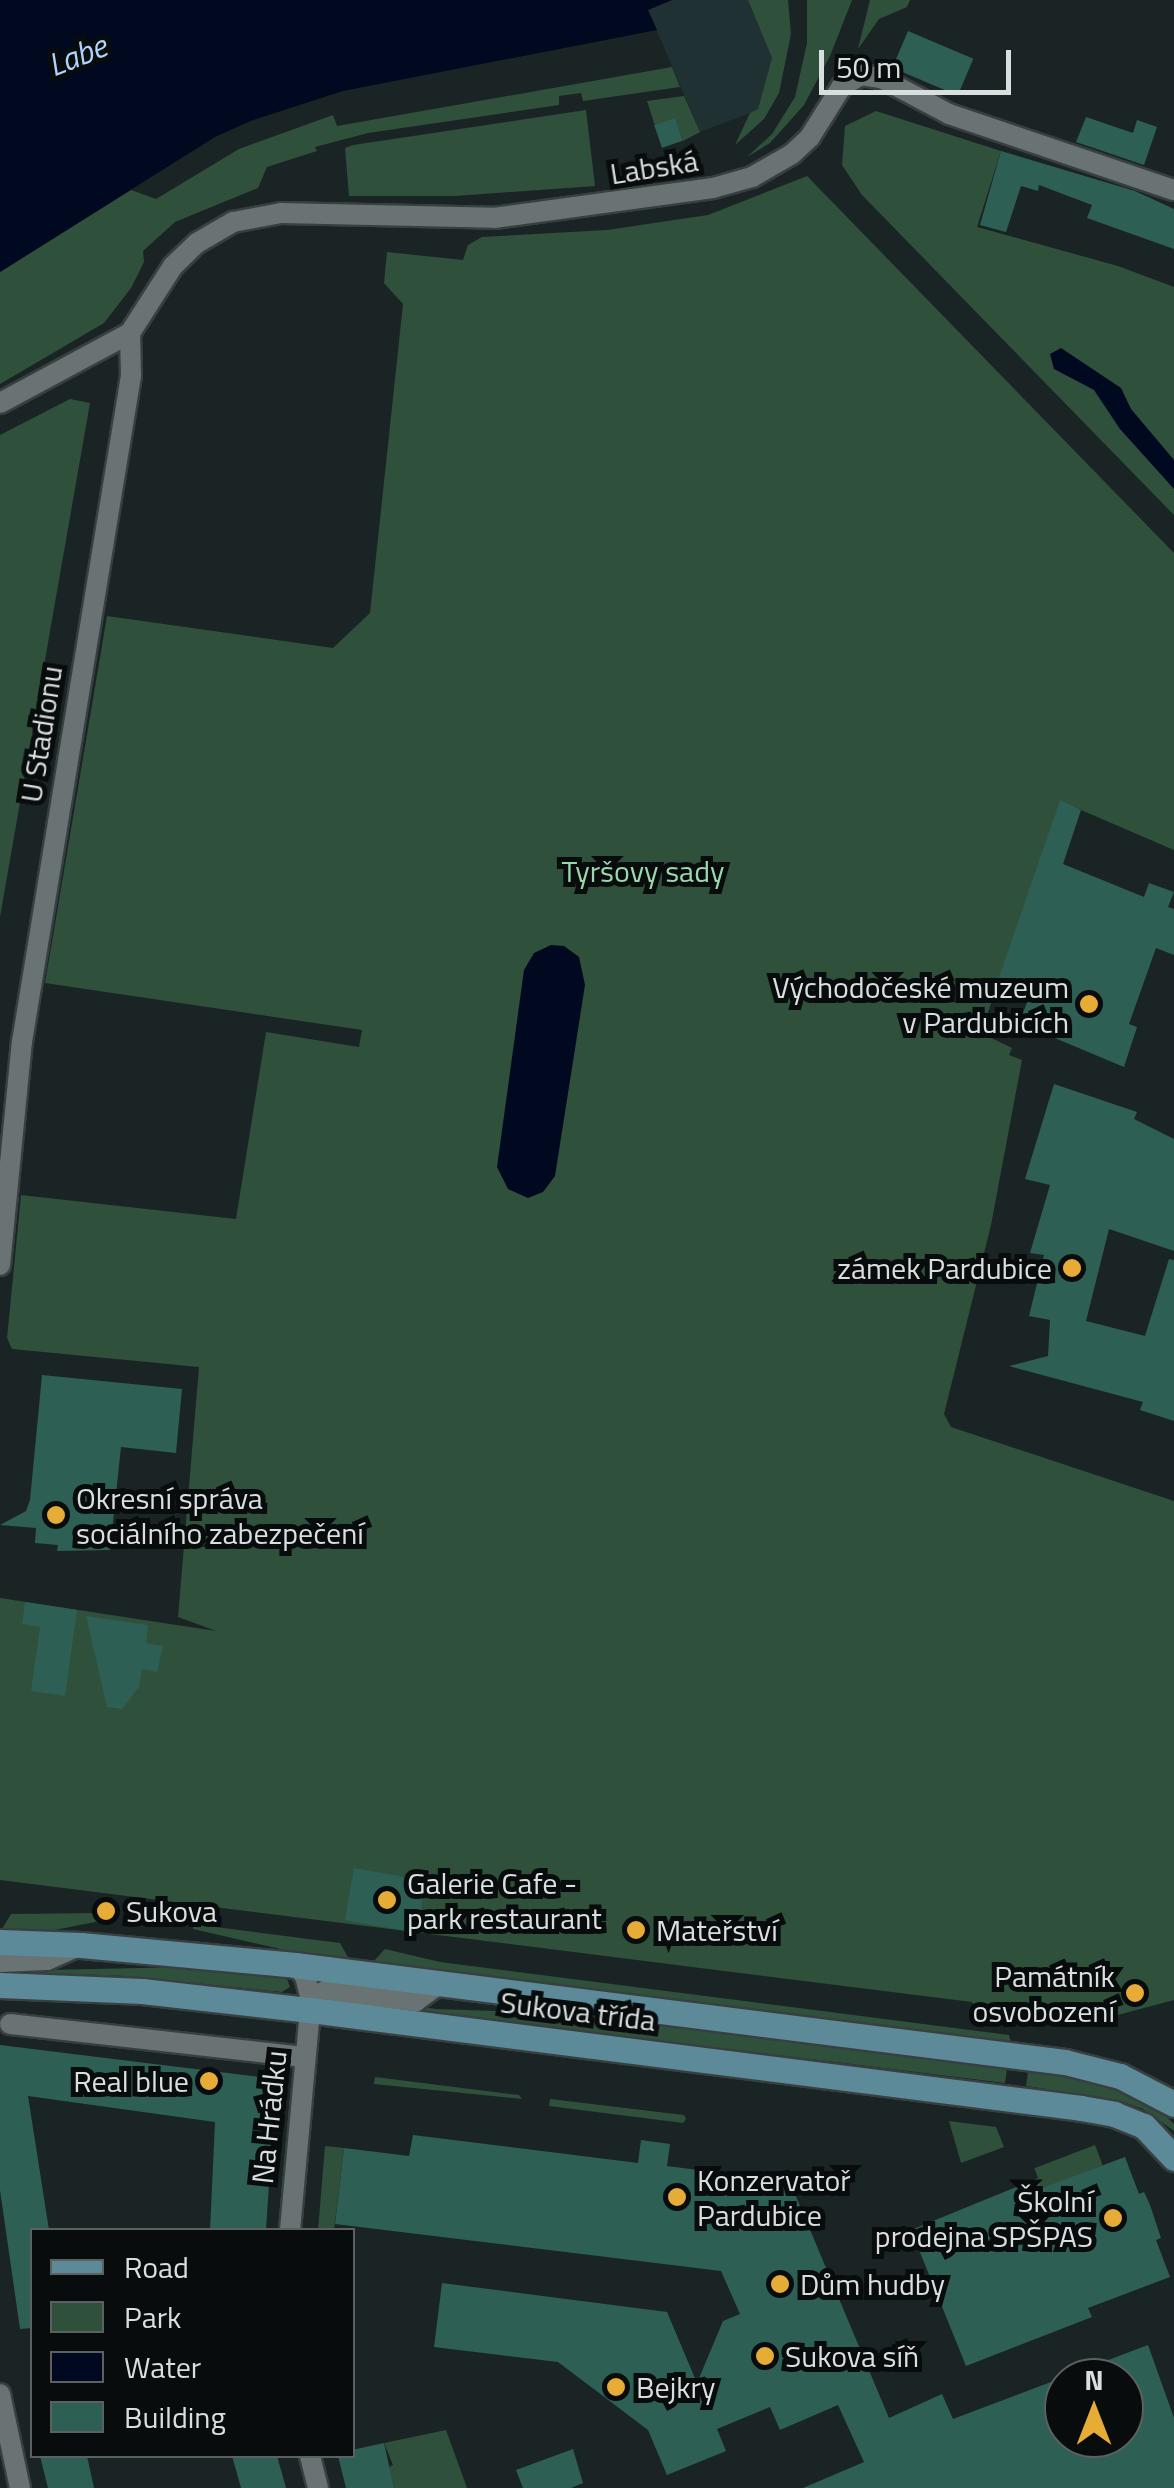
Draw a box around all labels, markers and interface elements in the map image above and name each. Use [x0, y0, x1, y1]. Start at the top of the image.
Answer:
water label: Labe [42, 26, 112, 84]
scale bar [824, 30, 1016, 92]
text: 50 m [836, 44, 901, 90]
street label: Labská [608, 142, 700, 192]
street label: U Stadionu [12, 663, 70, 805]
park label: Tyršovy sady [562, 853, 724, 889]
place label: Východočeské muzeum v Pardubicích [772, 969, 1069, 1040]
marker: Východočeské muzeum v Pardubicích [1078, 993, 1100, 1015]
place label: zámek Pardubice [837, 1250, 1052, 1286]
marker: zámek Pardubice [1061, 1257, 1083, 1279]
place label: Okresní správa sociálního zabezpečení [76, 1480, 364, 1550]
marker: Okresní správa sociálního zabezpečení [45, 1504, 67, 1526]
place label: Galerie Cafe - park restaurant [407, 1865, 602, 1936]
marker: Galerie Cafe - park restaurant [376, 1889, 398, 1911]
place label: Sukova [126, 1893, 217, 1929]
marker: Sukova [95, 1900, 117, 1922]
place label: Mateřství [656, 1912, 778, 1948]
marker: Mateřství [625, 1919, 647, 1941]
place label: Památník osvobození [973, 1958, 1115, 2028]
marker: Památník osvobození [1124, 1982, 1146, 2004]
street label: Sukova třída [498, 1984, 658, 2038]
street label: Na Hrádku [244, 2049, 294, 2185]
place label: Real blue [73, 2063, 189, 2099]
marker: Real blue [198, 2070, 220, 2092]
place label: Konzervatoř Pardubice [697, 2162, 851, 2232]
place label: Školní prodejna SPŠPAS [875, 2183, 1093, 2254]
marker: Konzervatoř Pardubice [666, 2186, 688, 2208]
marker: Školní prodejna SPŠPAS [1102, 2207, 1124, 2229]
legend [30, 2228, 355, 2458]
text: Road [124, 2244, 189, 2290]
place label: Dům hudby [800, 2266, 945, 2302]
marker: Dům hudby [769, 2273, 791, 2295]
text: Park [124, 2294, 181, 2340]
place label: Sukova síň [785, 2338, 919, 2374]
text: Water [124, 2344, 201, 2390]
marker: Sukova síň [754, 2345, 776, 2367]
north arrow [1044, 2358, 1144, 2458]
text: N [1084, 2358, 1104, 2401]
place label: Bejkry [636, 2369, 715, 2405]
marker: Bejkry [605, 2376, 627, 2398]
text: Building [124, 2394, 226, 2440]

